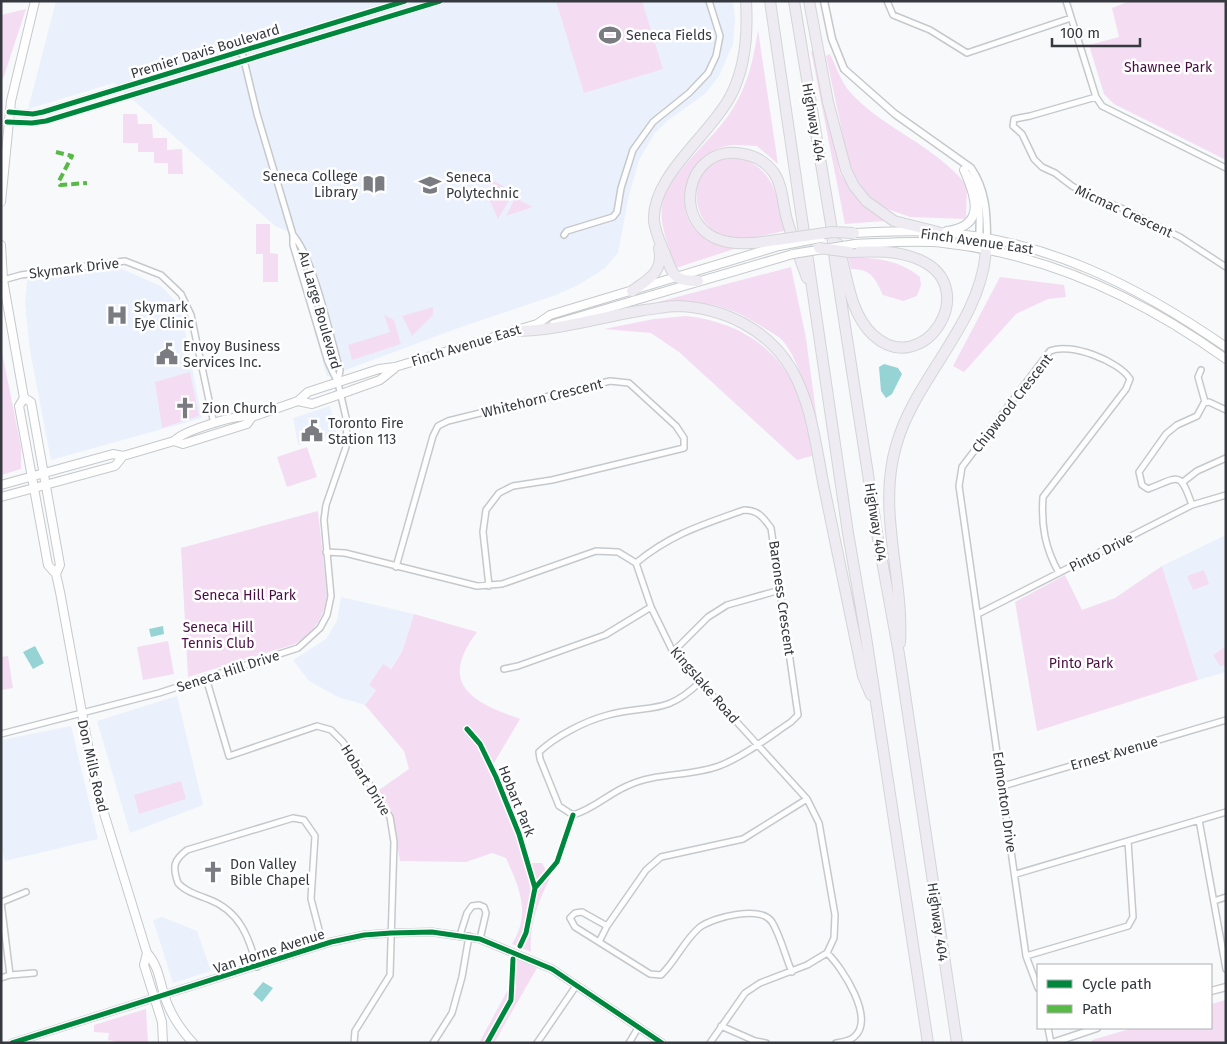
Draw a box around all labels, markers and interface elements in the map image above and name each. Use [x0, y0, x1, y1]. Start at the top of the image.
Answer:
scale bar [1052, 15, 1140, 47]
street label: Premier Davis Boulevard [129, 21, 282, 82]
sports icon: Seneca Fields [597, 22, 623, 48]
text: 100 m [1060, 24, 1100, 42]
place label: Seneca Fields [626, 27, 712, 44]
park label: Shawnee Park [1124, 59, 1213, 76]
street label: Highway 404 [798, 81, 829, 163]
place label: Seneca College Library [263, 168, 358, 201]
place label: Seneca Polytechnic [446, 169, 519, 202]
library icon: Seneca College Library [361, 171, 387, 197]
school or university icon: Seneca Polytechnic [417, 172, 443, 198]
street label: Micmac Crescent [1072, 181, 1176, 242]
street label: Finch Avenue East [919, 225, 1035, 258]
street label: Au Large Boulevard [295, 249, 345, 371]
street label: Skymark Drive [28, 255, 120, 282]
place label: Skymark Eye Clinic [134, 299, 194, 332]
hospital icon: Skymark Eye Clinic [104, 302, 130, 328]
street label: Finch Avenue East [409, 320, 524, 370]
place label: Envoy Business Services Inc. [183, 338, 280, 371]
public building icon: Envoy Business Services Inc. [154, 341, 180, 367]
street label: Chipwood Crescent [969, 350, 1057, 456]
street label: Whitehorn Crescent [480, 375, 605, 422]
church icon: Zion Church [172, 395, 198, 421]
place label: Zion Church [202, 400, 277, 417]
place label: Toronto Fire Station 113 [328, 415, 404, 448]
public building icon: Toronto Fire Station 113 [299, 418, 325, 444]
street label: Highway 404 [861, 481, 890, 563]
street label: Pinto Drive [1066, 529, 1136, 576]
street label: Baroness Crescent [765, 540, 798, 658]
park label: Seneca Hill Park [194, 587, 297, 604]
park label: Seneca Hill Tennis Club [182, 619, 254, 652]
street label: Kingslake Road [667, 643, 743, 727]
street label: Seneca Hill Drive [175, 647, 282, 696]
park label: Pinto Park [1049, 655, 1114, 672]
street label: Don Mills Road [74, 718, 111, 814]
street label: Ernest Avenue [1068, 733, 1160, 774]
street label: Hobart Drive [337, 742, 394, 819]
street label: Edmonton Drive [989, 751, 1020, 854]
street label: Hobart Park [495, 763, 539, 840]
place label: Don Valley Bible Chapel [230, 856, 310, 889]
church icon: Don Valley Bible Chapel [200, 859, 226, 885]
street label: Highway 404 [924, 882, 952, 963]
street label: Van Horne Avenue [211, 925, 327, 977]
legend [1037, 964, 1212, 1029]
text: Cycle path [1082, 975, 1152, 993]
text: Path [1082, 1000, 1112, 1018]

